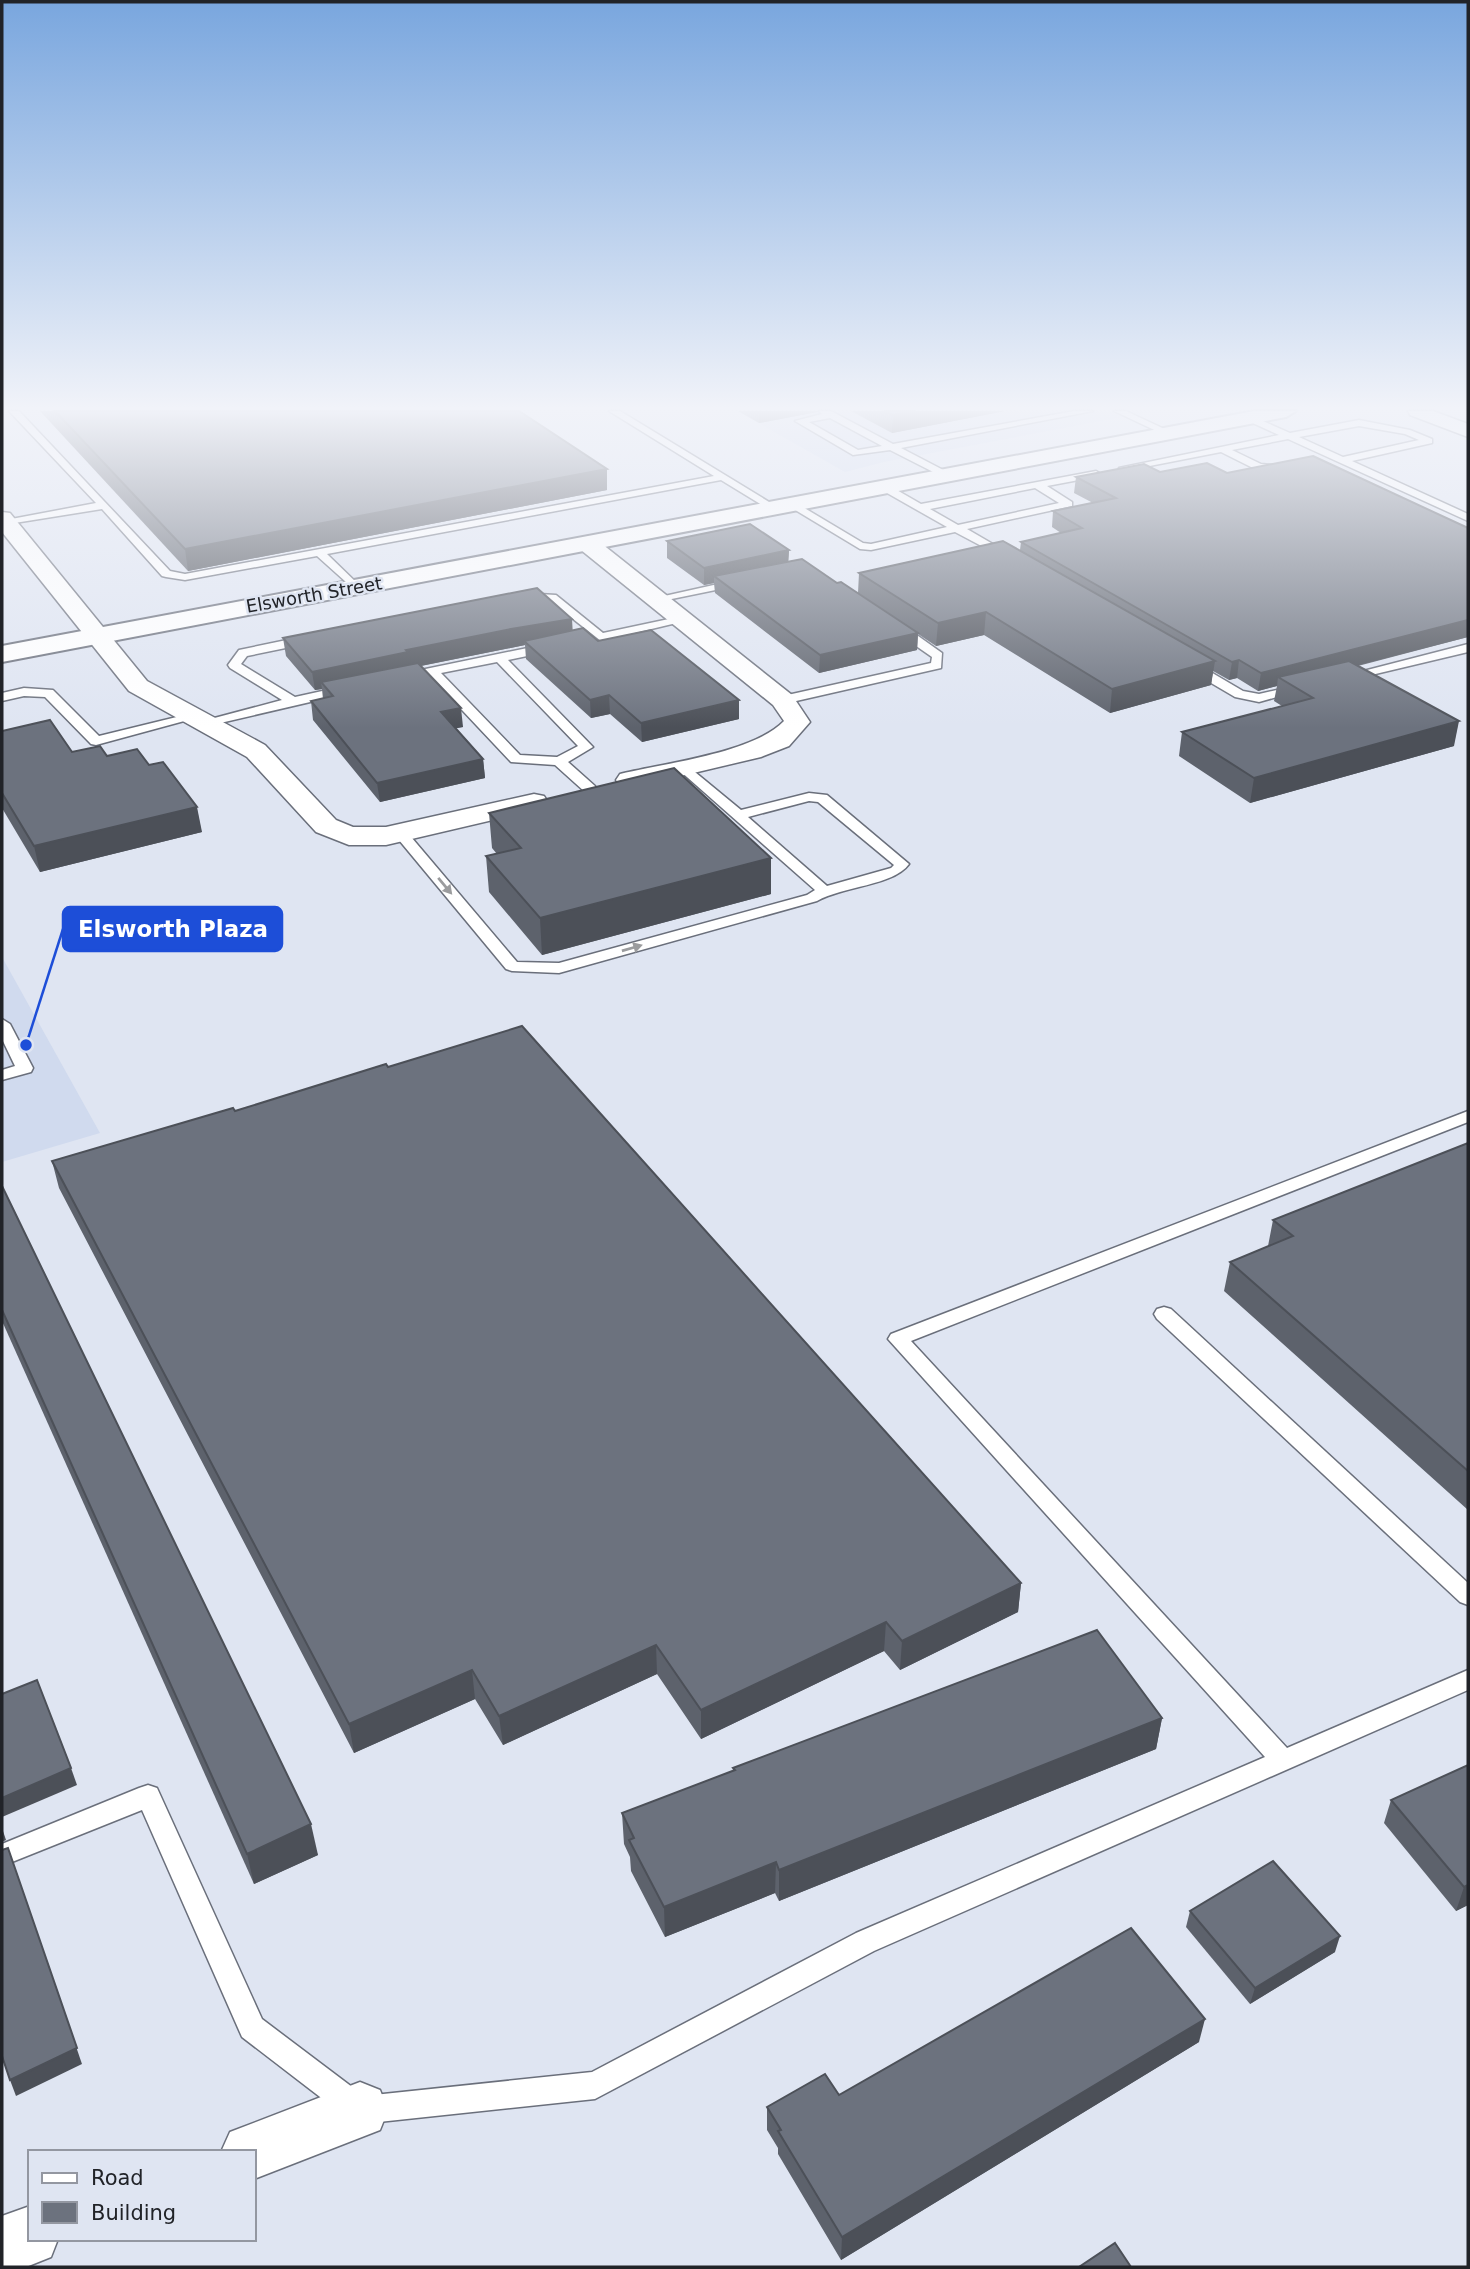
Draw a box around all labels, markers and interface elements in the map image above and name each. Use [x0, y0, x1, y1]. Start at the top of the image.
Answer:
street label: Elsworth Street [244, 572, 384, 617]
one-way arrow [437, 877, 453, 895]
callout: Elsworth Plaza [63, 907, 282, 951]
text: Elsworth Plaza [78, 916, 268, 942]
one-way arrow [621, 942, 643, 953]
legend [28, 2150, 256, 2241]
text: Road [91, 2166, 144, 2190]
text: Building [91, 2201, 176, 2225]

